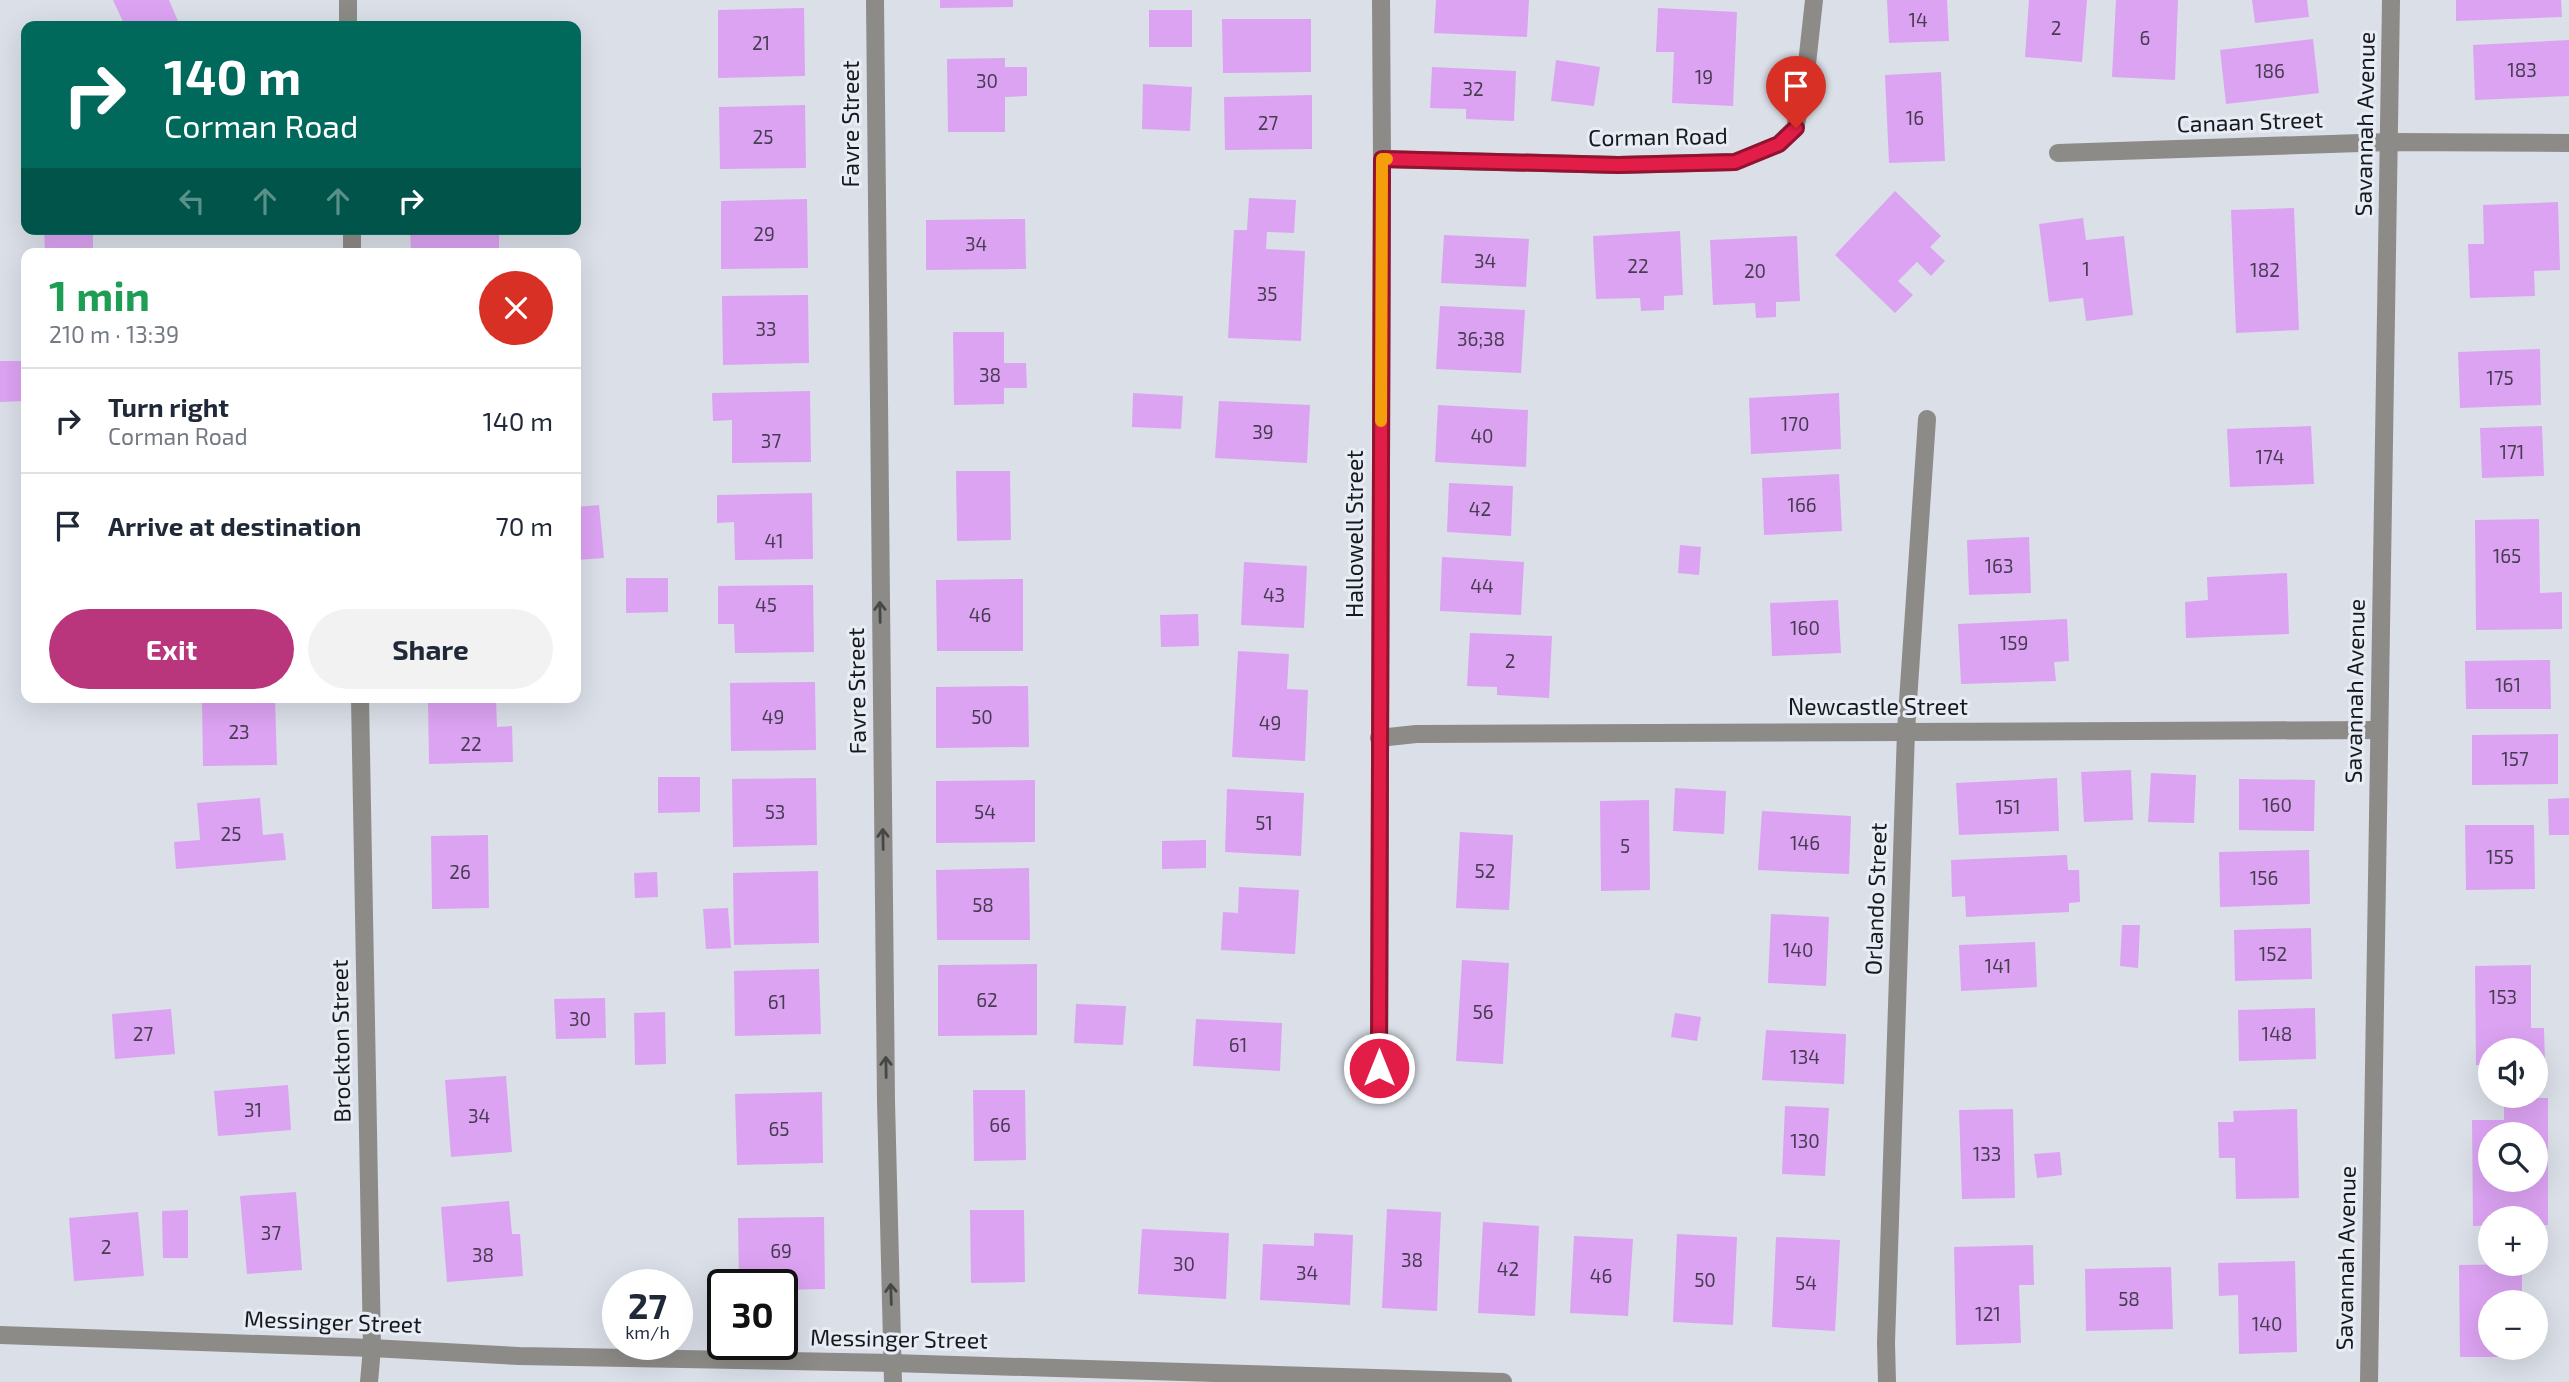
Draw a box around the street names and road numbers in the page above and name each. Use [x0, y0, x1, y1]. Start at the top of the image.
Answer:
street label: Savannah Avenue [2348, 31, 2380, 217]
street label: Favre Street [836, 60, 864, 188]
street label: Canaan Street [2176, 104, 2324, 138]
street label: Corman Road [1588, 121, 1728, 151]
street label: Hallowell Street [1340, 450, 1368, 618]
street label: Savannah Avenue [2338, 598, 2370, 784]
street label: Favre Street [841, 627, 871, 755]
street label: Newcastle Street [1788, 692, 1968, 720]
street label: Orlando Street [1858, 822, 1892, 976]
street label: Brockton Street [325, 959, 355, 1123]
street label: Savannah Avenue [2329, 1165, 2361, 1351]
street label: Messinger Street [244, 1304, 423, 1338]
street label: Messinger Street [810, 1322, 988, 1354]

